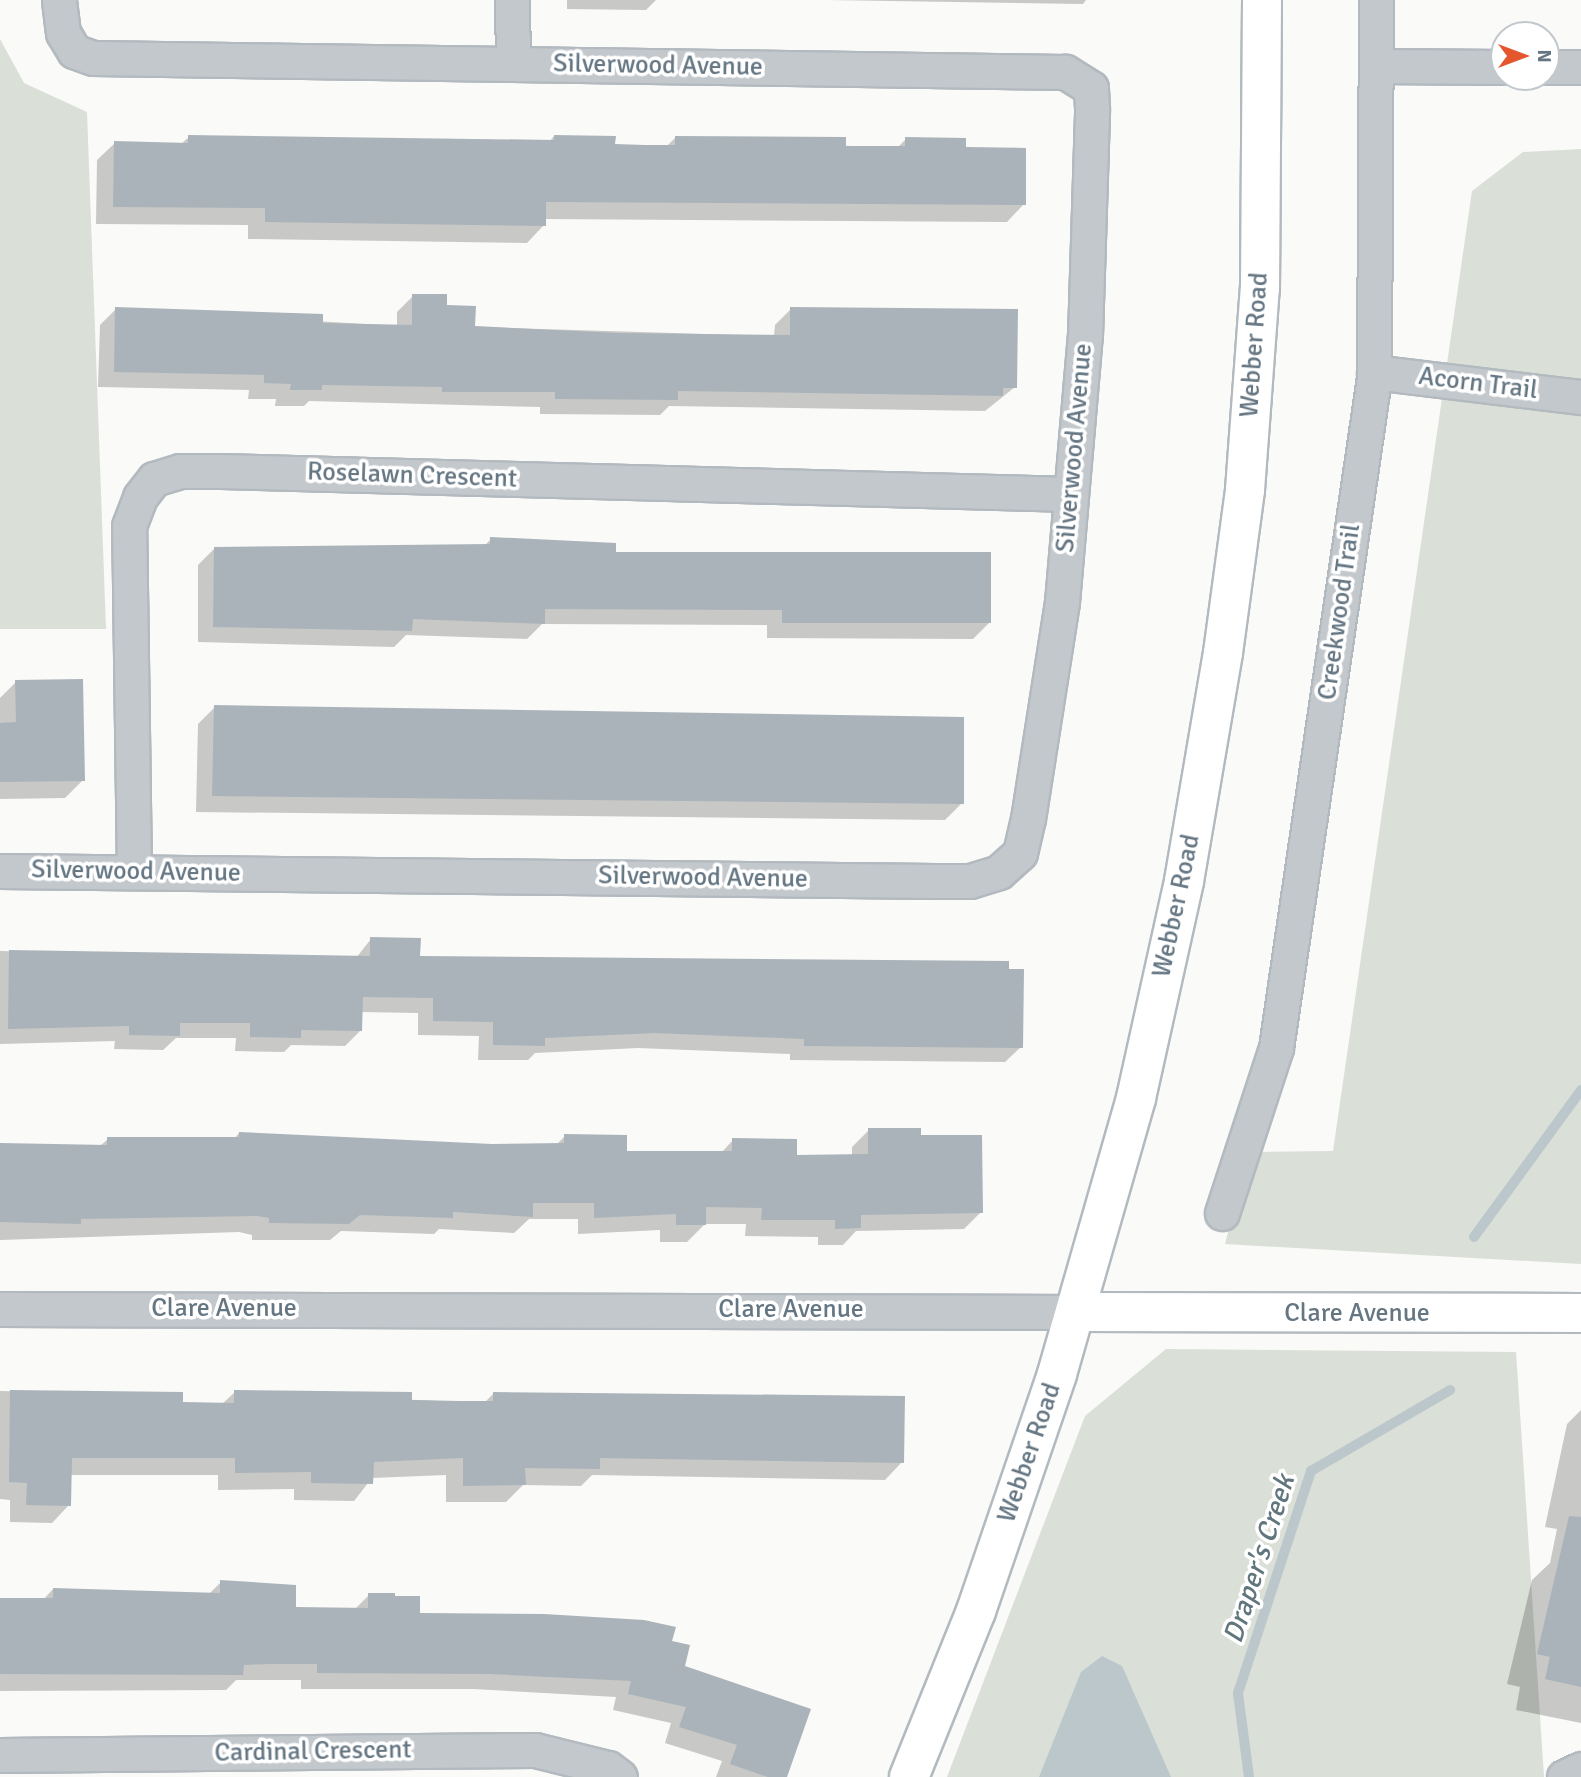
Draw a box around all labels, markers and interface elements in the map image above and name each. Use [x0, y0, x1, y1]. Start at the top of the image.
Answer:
north arrow [1490, 21, 1560, 91]
street label: Silverwood Avenue [553, 49, 763, 83]
text: N [1532, 49, 1556, 63]
street label: Webber Road [1234, 271, 1276, 419]
street label: Silverwood Avenue [1050, 342, 1100, 554]
street label: Acorn Trail [1417, 361, 1539, 407]
street label: Roselawn Crescent [307, 457, 517, 495]
street label: Creekwood Trail [1312, 522, 1368, 702]
street label: Webber Road [1147, 832, 1207, 980]
street label: Silverwood Avenue [31, 855, 241, 889]
street label: Silverwood Avenue [598, 861, 808, 895]
street label: Clare Avenue [151, 1293, 297, 1325]
street label: Clare Avenue [718, 1294, 864, 1326]
street label: Clare Avenue [1284, 1298, 1430, 1330]
street label: Webber Road [992, 1379, 1068, 1527]
water label: Draper's Creek [1216, 1471, 1302, 1647]
street label: Cardinal Crescent [214, 1735, 412, 1769]

